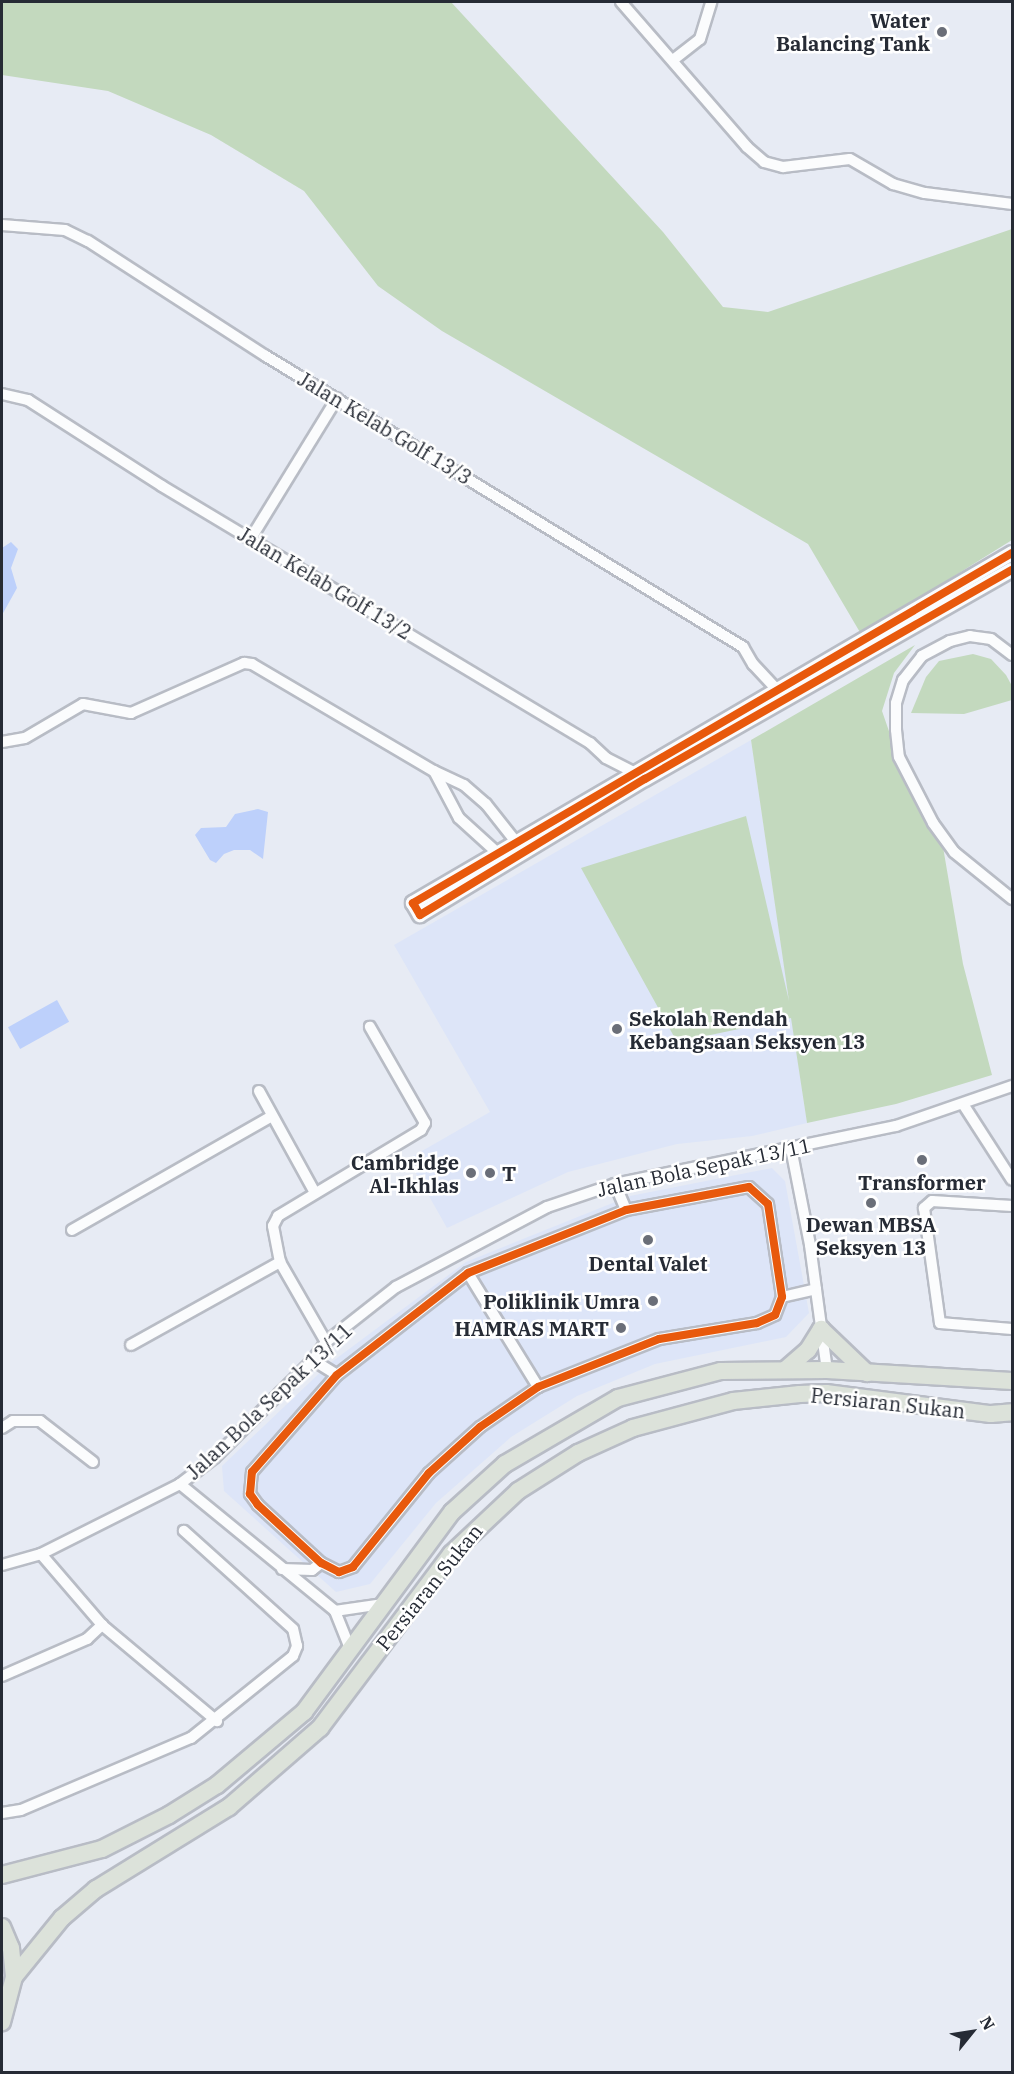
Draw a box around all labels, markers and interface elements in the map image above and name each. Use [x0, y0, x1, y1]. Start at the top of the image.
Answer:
place label: Water Balancing Tank [776, 8, 930, 55]
marker: Water Balancing Tank [935, 25, 949, 39]
street label: Jalan Kelab Golf 13/3 [294, 367, 476, 489]
street label: Jalan Kelab Golf 13/2 [234, 522, 416, 644]
place label: Sekolah Rendah Kebangsaan Seksyen 13 [629, 1006, 865, 1053]
marker: Sekolah Rendah Kebangsaan Seksyen 13 [610, 1022, 624, 1036]
street label: Jalan Bola Sepak 13/11 [595, 1133, 813, 1201]
place label: Cambridge Al-Ikhlas [351, 1150, 459, 1197]
marker: Transformer [915, 1153, 929, 1167]
place label: T [502, 1161, 516, 1185]
marker: Cambridge Al-Ikhlas [464, 1166, 478, 1180]
marker: T [483, 1166, 497, 1180]
place label: Transformer [858, 1170, 986, 1194]
marker: Dewan MBSA Seksyen 13 [864, 1196, 878, 1210]
place label: Dewan MBSA Seksyen 13 [806, 1212, 936, 1259]
marker: Dental Valet [639, 1231, 657, 1249]
place label: Dental Valet [589, 1251, 707, 1275]
place label: Poliklinik Umra [483, 1289, 640, 1313]
marker: Poliklinik Umra [644, 1292, 662, 1310]
place label: HAMRAS MART [454, 1316, 609, 1340]
street label: Jalan Bola Sepak 13/11 [181, 1318, 357, 1484]
marker: HAMRAS MART [614, 1321, 628, 1335]
street label: Persiaran Sukan [809, 1383, 967, 1423]
street label: Persiaran Sukan [371, 1519, 487, 1655]
north arrow [942, 2002, 1002, 2062]
text: N [976, 2013, 999, 2033]

